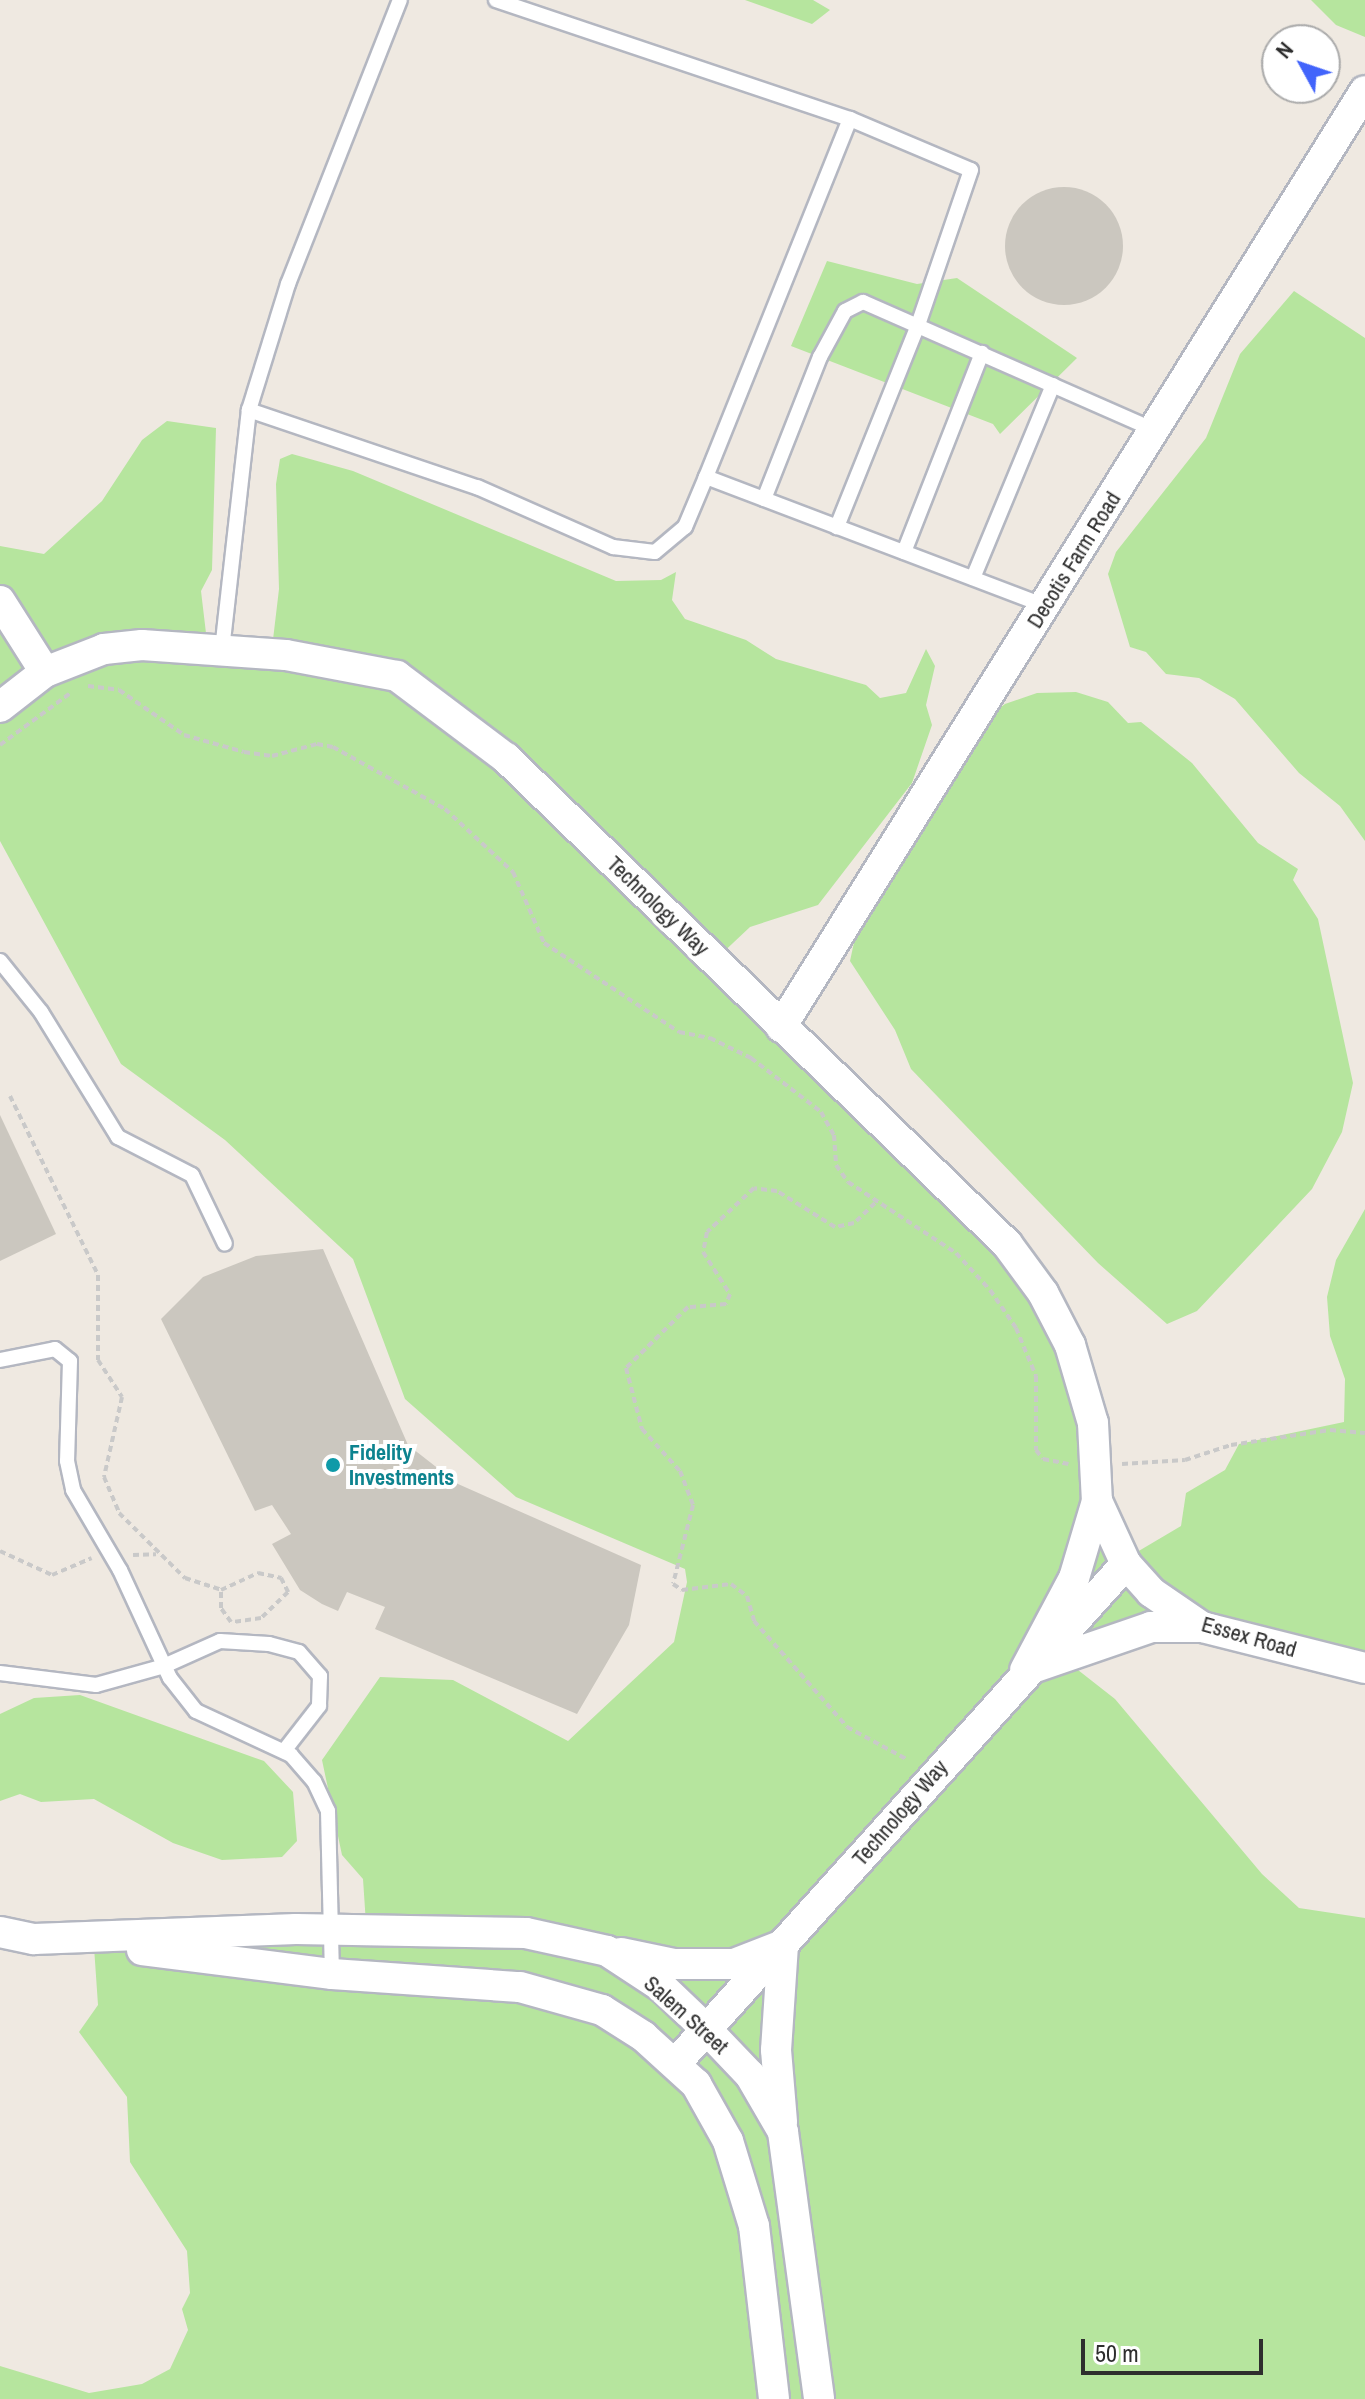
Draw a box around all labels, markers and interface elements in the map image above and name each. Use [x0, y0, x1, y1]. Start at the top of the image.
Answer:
north arrow [1261, 24, 1341, 104]
text: N [1268, 35, 1300, 64]
street label: Decotis Farm Road [1022, 487, 1126, 633]
street label: Technology Way [601, 851, 715, 961]
place label: Fidelity Investments [349, 1439, 454, 1490]
marker: Fidelity Investments [324, 1456, 342, 1474]
street label: Essex Road [1199, 1611, 1299, 1663]
street label: Technology Way [847, 1755, 953, 1871]
street label: Salem Street [638, 1970, 734, 2060]
scale bar [1085, 2323, 1267, 2373]
text: 50 m [1095, 2337, 1139, 2369]

